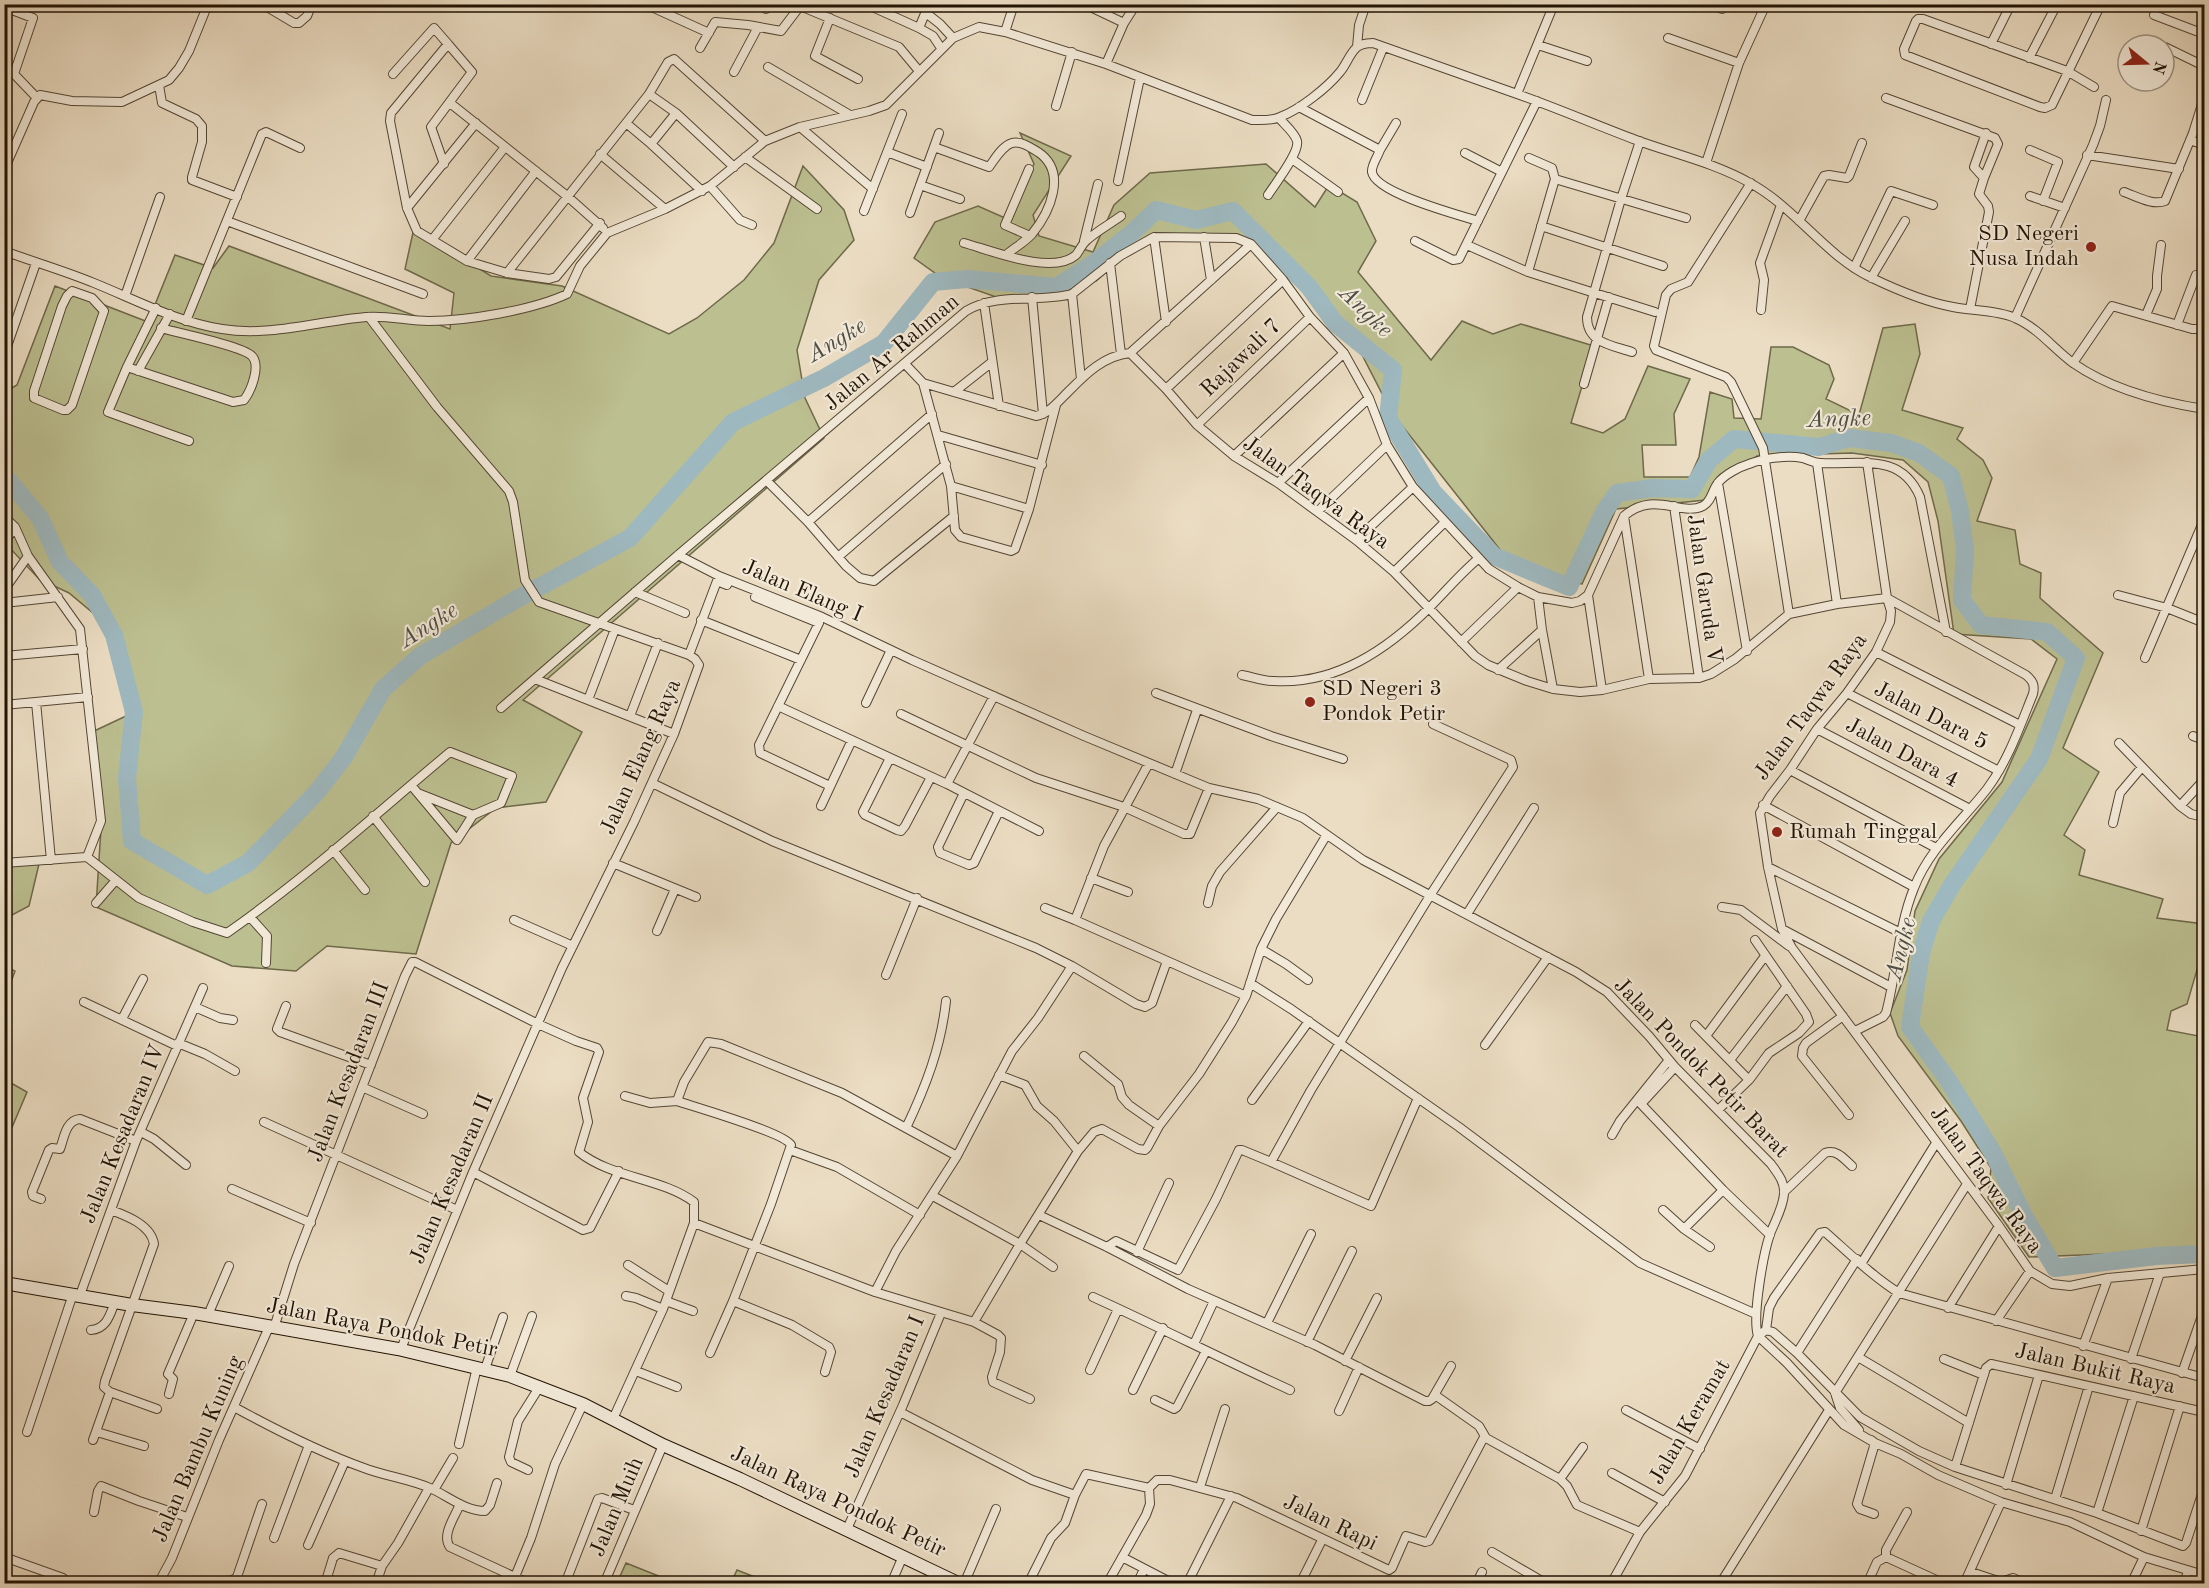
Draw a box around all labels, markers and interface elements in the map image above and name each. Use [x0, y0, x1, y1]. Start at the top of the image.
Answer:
north arrow [2116, 33, 2176, 93]
text: N [2148, 59, 2168, 76]
place label: SD Negeri Nusa Indah [1969, 223, 2079, 270]
marker: SD Negeri Nusa Indah [2084, 240, 2098, 254]
water label: Angke [1332, 280, 1397, 343]
street label: Jalan Ar Rahman [820, 290, 964, 416]
water label: Angke [802, 314, 871, 369]
street label: Rajawali 7 [1197, 315, 1285, 401]
water label: Angke [1804, 407, 1872, 433]
street label: Jalan Taqwa Raya [1239, 433, 1394, 554]
street label: Jalan Garuda V [1683, 513, 1725, 665]
street label: Jalan Elang I [739, 556, 865, 626]
water label: Angke [394, 599, 463, 654]
street label: Jalan Taqwa Raya [1751, 629, 1872, 784]
street label: Jalan Elang Raya [597, 676, 685, 838]
place label: SD Negeri 3 Pondok Petir [1322, 678, 1445, 725]
street label: Jalan Dara 5 [1871, 678, 1991, 754]
marker: SD Negeri 3 Pondok Petir [1303, 695, 1317, 709]
street label: Jalan Dara 4 [1842, 714, 1962, 792]
place label: Rumah Tinggal [1789, 821, 1937, 843]
marker: Rumah Tinggal [1770, 825, 1784, 839]
water label: Angke [1882, 915, 1921, 985]
street label: Jalan Pondok Petir Barat [1610, 974, 1792, 1162]
street label: Jalan Kesadaran III [304, 979, 394, 1165]
street label: Jalan Kesadaran IV [77, 1041, 169, 1227]
street label: Jalan Kesadaran II [406, 1091, 498, 1267]
street label: Jalan Taqwa Raya [1926, 1103, 2047, 1258]
street label: Jalan Raya Pondok Petir [265, 1295, 499, 1361]
street label: Jalan Kesadaran I [841, 1313, 929, 1481]
street label: Jalan Bukit Raya [2013, 1340, 2177, 1398]
street label: Jalan Bambu Kuning [149, 1352, 247, 1545]
street label: Jalan Keramat [1645, 1356, 1735, 1488]
street label: Jalan Raya Pondok Petir [727, 1442, 949, 1562]
street label: Jalan Muih [586, 1454, 648, 1560]
street label: Jalan Rapi [1280, 1491, 1381, 1555]

